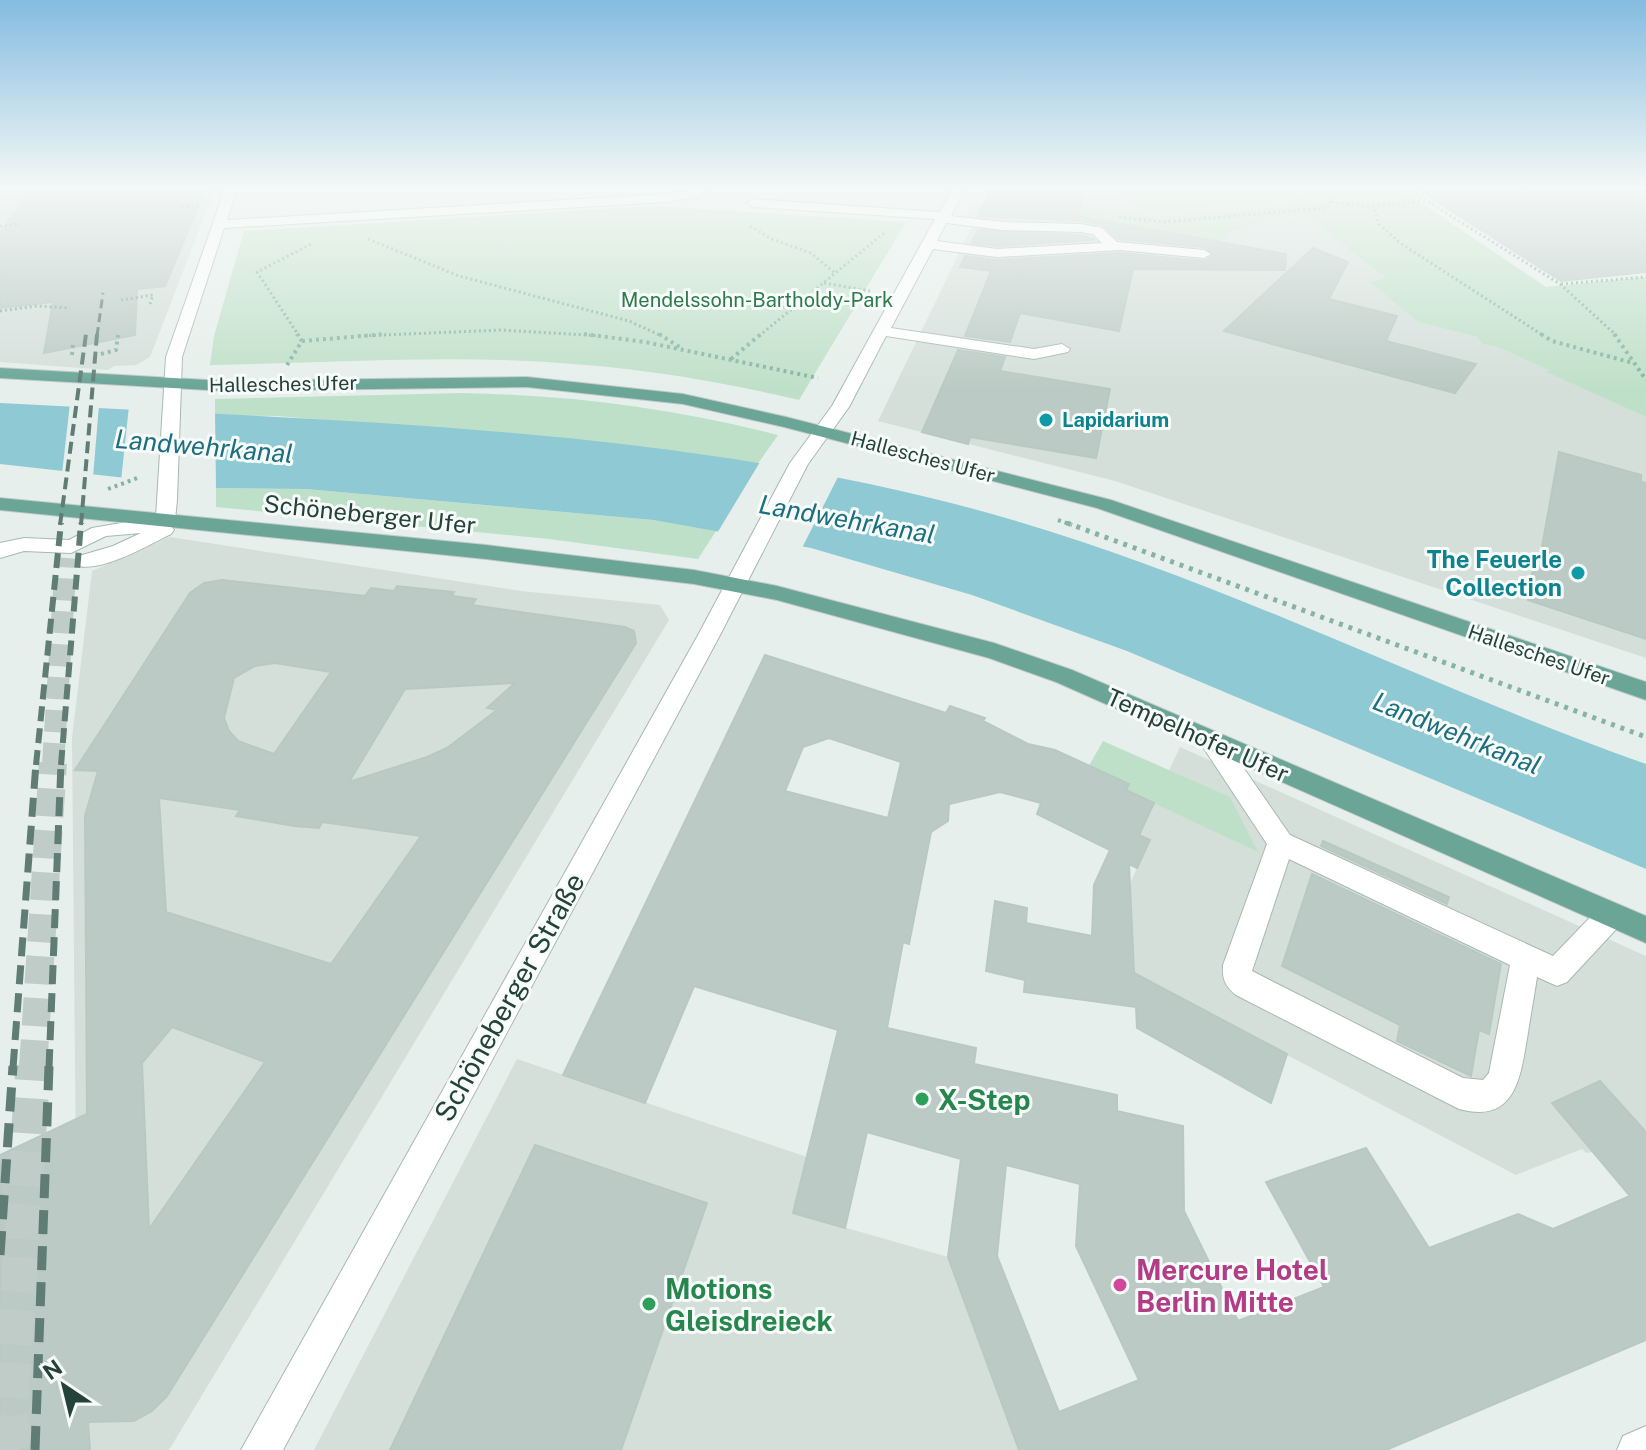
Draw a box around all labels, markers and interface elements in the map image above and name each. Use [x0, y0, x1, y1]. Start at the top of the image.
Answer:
park label: Mendelssohn-Bartholdy-Park [621, 288, 893, 312]
street label: Hallesches Ufer [209, 371, 358, 397]
place label: Lapidarium [1062, 408, 1169, 432]
marker: Lapidarium [1037, 411, 1055, 429]
water label: Landwehrkanal [114, 423, 294, 469]
street label: Hallesches Ufer [848, 426, 998, 488]
water label: Landwehrkanal [756, 488, 938, 550]
street label: Schöneberger Ufer [263, 489, 477, 539]
place label: The Feuerle Collection [1427, 545, 1562, 601]
marker: The Feuerle Collection [1569, 564, 1587, 582]
street label: Hallesches Ufer [1465, 619, 1613, 691]
street label: Tempelhofer Ufer [1103, 682, 1293, 788]
water label: Landwehrkanal [1368, 685, 1546, 781]
street label: Schöneberger Straße [427, 867, 591, 1127]
place label: X-Step [938, 1083, 1030, 1116]
marker: X-Step [913, 1090, 931, 1108]
place label: Mercure Hotel Berlin Mitte [1136, 1253, 1328, 1318]
place label: Motions Gleisdreieck [665, 1272, 833, 1337]
marker: Mercure Hotel Berlin Mitte [1111, 1276, 1129, 1294]
marker: Motions Gleisdreieck [640, 1295, 658, 1313]
north arrow [24, 1346, 104, 1426]
text: N [38, 1354, 67, 1385]

